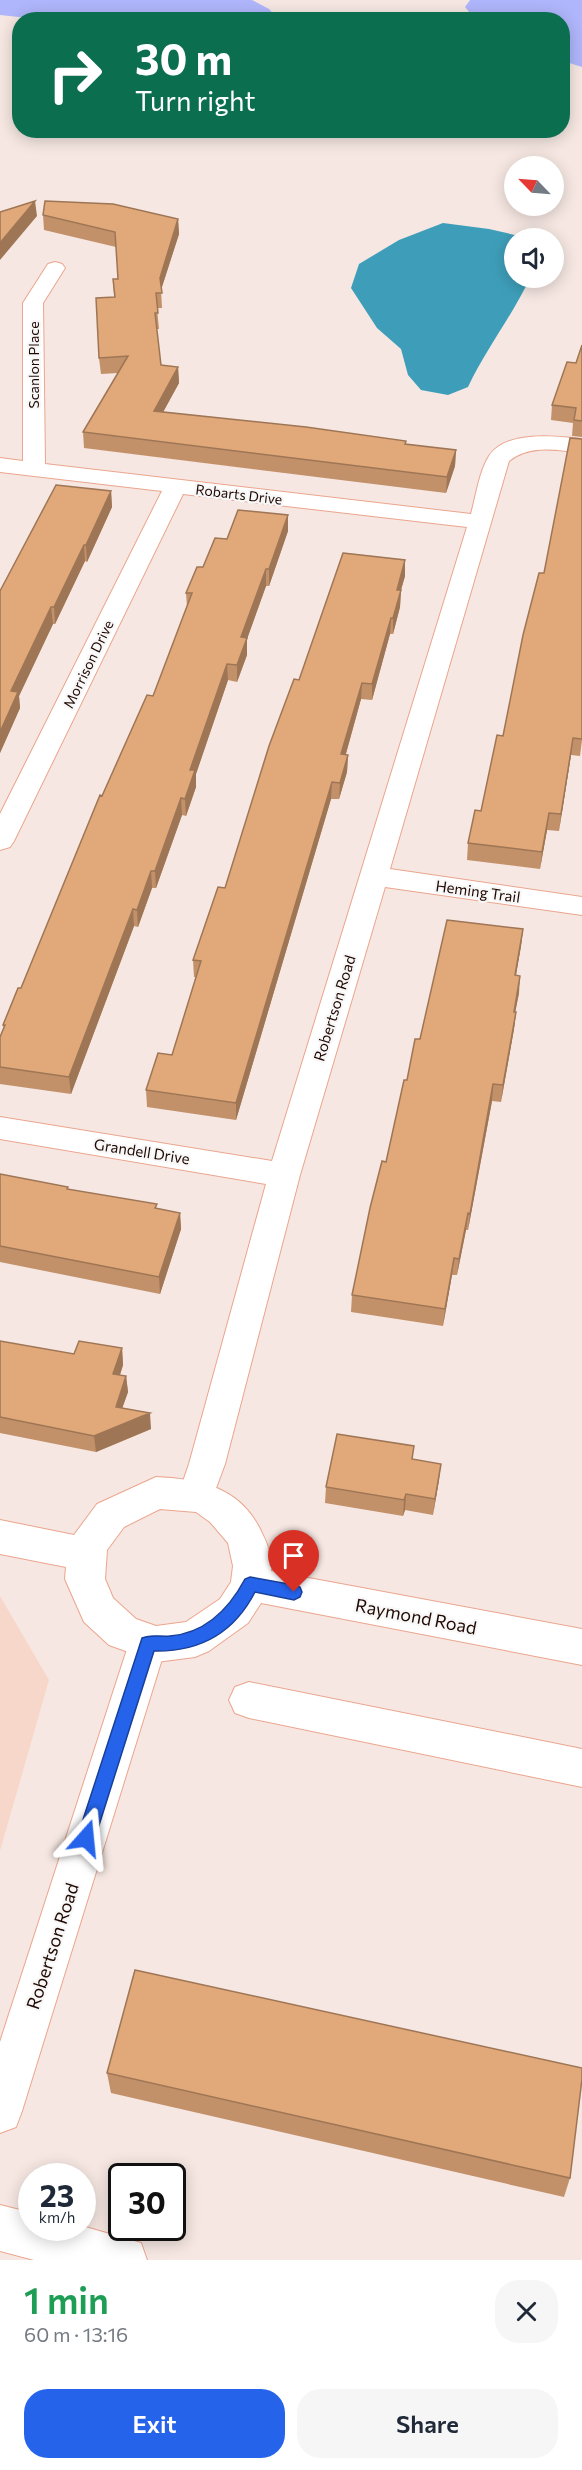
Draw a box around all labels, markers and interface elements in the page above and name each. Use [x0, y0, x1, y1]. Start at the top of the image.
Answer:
text: 30 m [135, 32, 232, 84]
icon: right [36, 36, 114, 114]
text: Turn right [135, 84, 255, 117]
north arrow [504, 156, 564, 216]
map controls [504, 156, 564, 288]
button: sound [504, 228, 564, 288]
street label: Scanlon Place [25, 321, 42, 409]
street label: Robarts Drive [195, 480, 283, 508]
street label: Morrison Drive [59, 617, 117, 711]
street label: Heming Trail [434, 876, 522, 906]
street label: Robertson Road [309, 953, 359, 1063]
street label: Grandell Drive [93, 1135, 191, 1167]
pin [268, 1530, 319, 1592]
icon: arrive [277, 1539, 310, 1572]
street label: Raymond Road [353, 1593, 479, 1639]
position arrow [54, 1806, 118, 1870]
street label: Robertson Road [21, 1880, 83, 2012]
speed limit sign: 30 [108, 2163, 186, 2241]
text: 23 [40, 2176, 74, 2213]
text: km/h [39, 2208, 75, 2226]
text: 1 min [24, 2277, 109, 2321]
button: close [495, 2280, 558, 2343]
text: 60 m · 13:16 [24, 2322, 128, 2346]
button: Exit [24, 2389, 285, 2458]
button: Share [297, 2389, 558, 2458]

